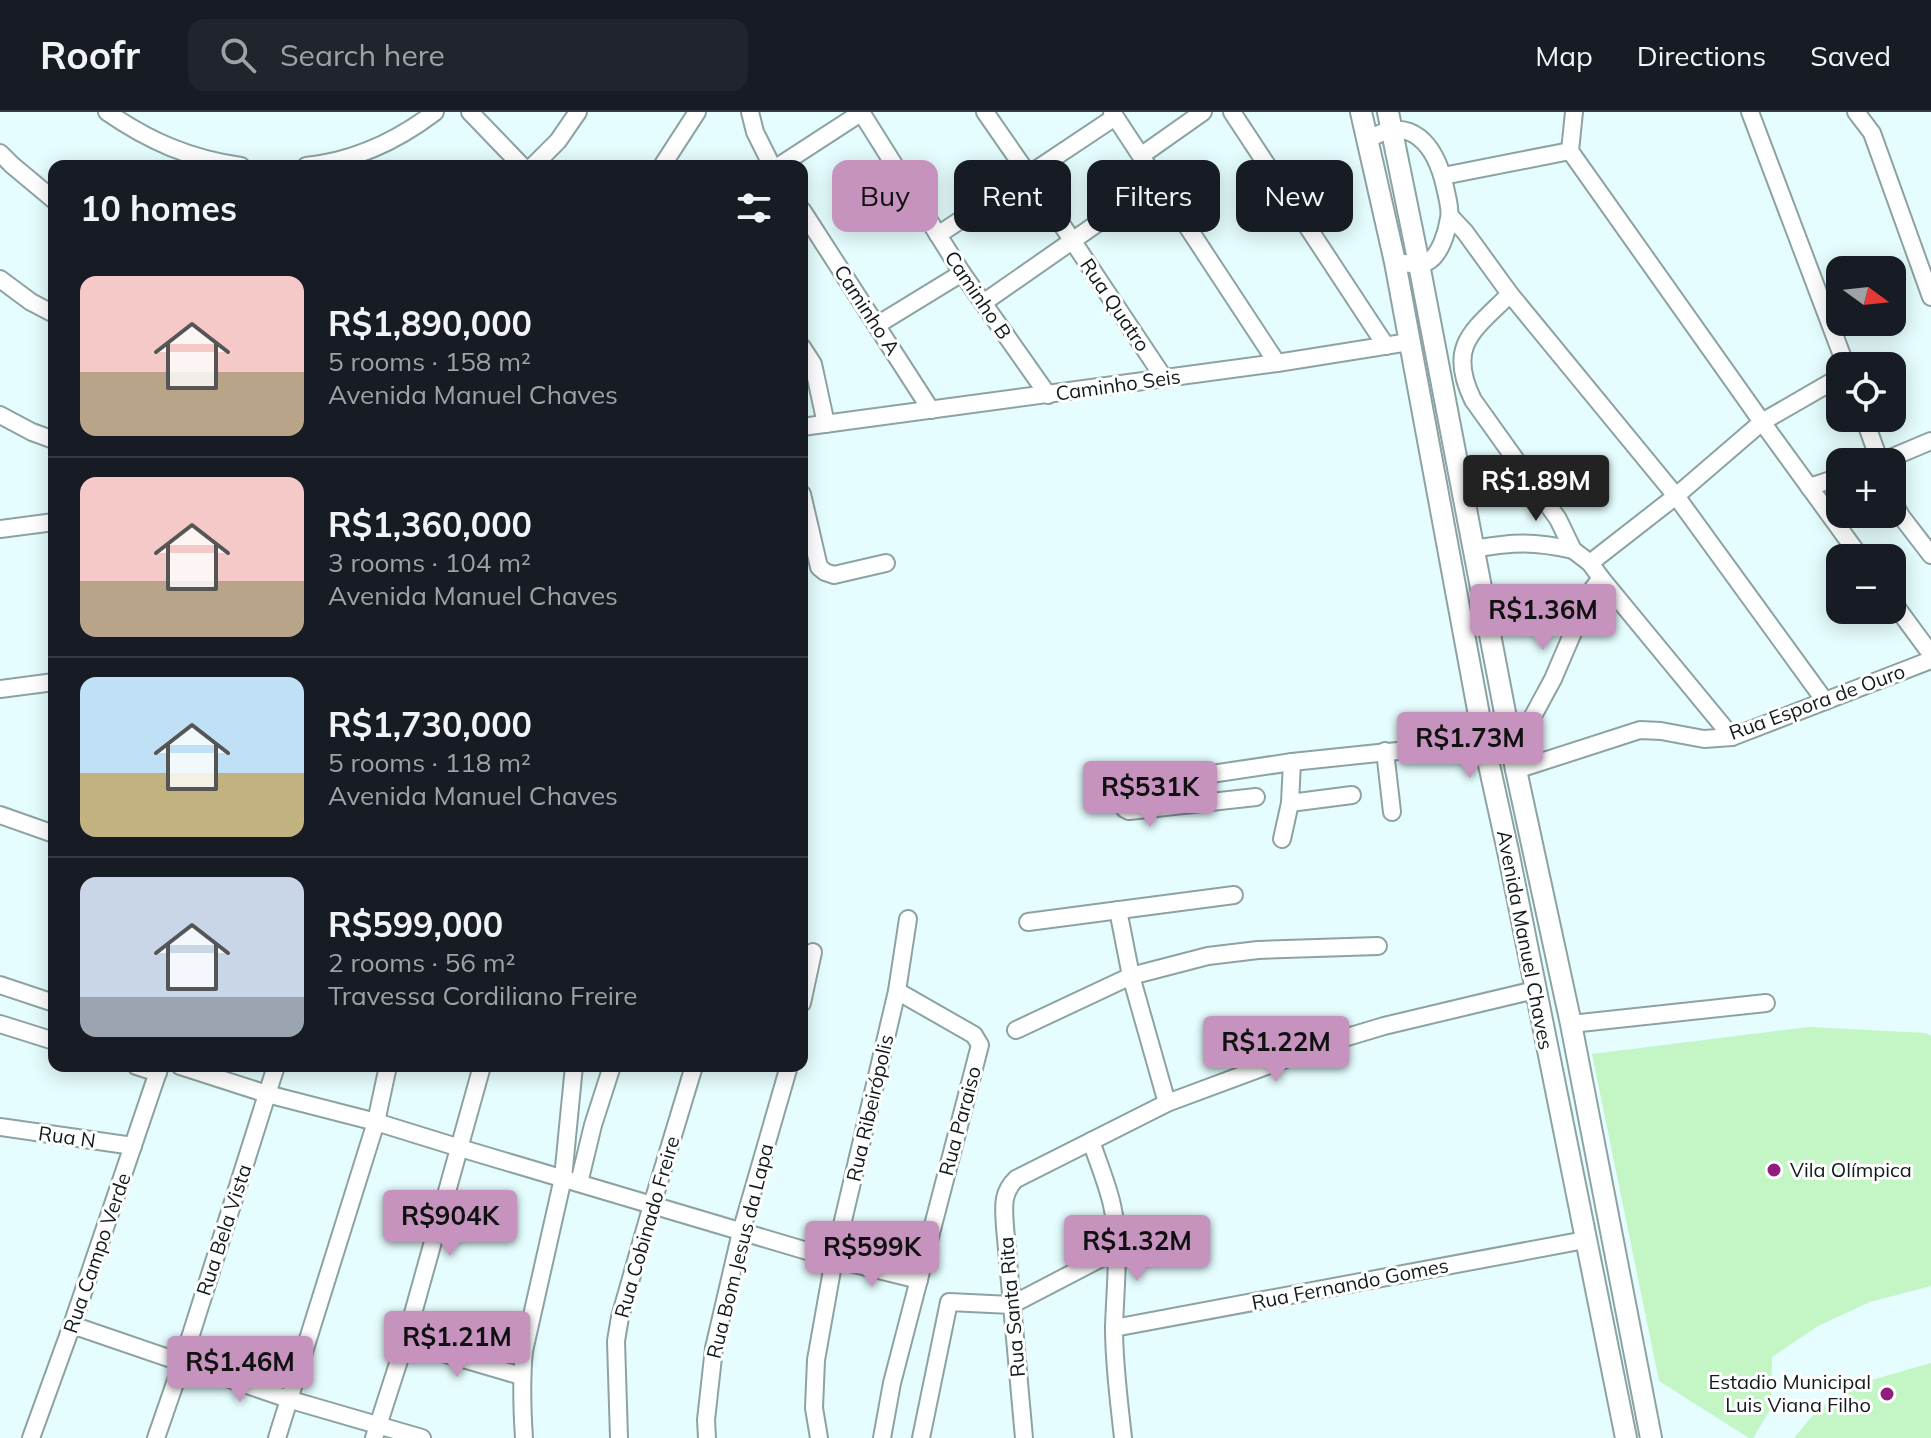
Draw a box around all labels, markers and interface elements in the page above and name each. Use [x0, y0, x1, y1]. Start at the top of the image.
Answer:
search box [188, 19, 748, 91]
text: Roofr [40, 31, 140, 79]
icon: search [216, 33, 260, 77]
text: Search here [280, 36, 445, 74]
text: Map [1535, 38, 1593, 73]
text: Directions [1637, 38, 1766, 73]
text: Saved [1810, 38, 1891, 73]
chip: Buy [832, 160, 938, 232]
chip: Rent [954, 160, 1071, 232]
chip: Filters [1087, 160, 1220, 232]
chip: New [1236, 160, 1353, 232]
icon: filters [732, 186, 776, 230]
text: 10 homes [80, 187, 237, 230]
street label: Caminho B [940, 246, 1017, 344]
street label: Rua Quatro [1075, 253, 1156, 356]
north arrow [1826, 256, 1906, 336]
map controls [1826, 256, 1906, 624]
street label: Caminho A [829, 260, 906, 360]
text: R$1,890,000 [328, 302, 532, 345]
icon: home [144, 308, 240, 404]
text: 5 rooms · 158 m² [328, 345, 531, 378]
button: locate [1826, 352, 1906, 432]
street label: Caminho Seis [1054, 363, 1182, 406]
text: Avenida Manuel Chaves [328, 378, 618, 411]
button: + [1826, 448, 1906, 528]
pin: R$1.89M [1462, 455, 1610, 523]
text: R$1.89M [1481, 464, 1591, 497]
text: R$1,360,000 [328, 503, 532, 546]
icon: home [144, 509, 240, 605]
button: − [1826, 544, 1906, 624]
text: 3 rooms · 104 m² [328, 546, 531, 579]
text: Avenida Manuel Chaves [328, 579, 618, 612]
pin: R$1.36M [1469, 584, 1617, 652]
text: R$1.36M [1488, 593, 1598, 626]
street label: Rua Espora de Ouro [1725, 658, 1908, 745]
text: R$1,730,000 [328, 703, 532, 746]
icon: home [144, 709, 240, 805]
pin: R$1.73M [1396, 712, 1544, 780]
text: R$1.73M [1415, 721, 1525, 754]
text: 5 rooms · 118 m² [328, 746, 531, 779]
pin: R$531K [1085, 761, 1215, 829]
text: R$531K [1101, 770, 1199, 803]
text: Avenida Manuel Chaves [328, 779, 618, 812]
street label: Avenida Manuel Chaves [1492, 828, 1559, 1052]
text: R$599,000 [328, 903, 503, 946]
icon: home [144, 909, 240, 1005]
text: 2 rooms · 56 m² [328, 946, 515, 979]
text: Travessa Cordiliano Freire [328, 979, 637, 1012]
pin: R$1.22M [1202, 1016, 1350, 1084]
text: R$1.22M [1221, 1025, 1331, 1058]
street label: Rua Ribeirópolis [840, 1032, 899, 1184]
street label: Rua Paraiso [933, 1063, 986, 1178]
street label: Rua N [37, 1120, 97, 1153]
street label: Rua Cobinado Freire [609, 1133, 684, 1321]
street label: Rua Bom Jesus da Lapa [701, 1141, 778, 1361]
place label: Vila Olímpica [1790, 1157, 1912, 1182]
street label: Rua Bela Vista [191, 1161, 257, 1299]
marker: Vila Olímpica [1765, 1161, 1783, 1179]
street label: Rua Campo Verde [57, 1169, 136, 1336]
pin: R$904K [385, 1190, 515, 1258]
text: R$904K [401, 1199, 499, 1232]
pin: R$1.32M [1063, 1215, 1211, 1283]
pin: R$599K [807, 1221, 937, 1289]
text: R$1.32M [1082, 1224, 1192, 1257]
text: R$599K [823, 1230, 921, 1263]
street label: Rua Santa Rita [993, 1236, 1030, 1378]
street label: Rua Fernando Gomes [1249, 1252, 1450, 1315]
pin: R$1.21M [383, 1311, 531, 1379]
text: R$1.21M [402, 1320, 512, 1353]
pin: R$1.46M [166, 1336, 314, 1404]
text: R$1.46M [185, 1345, 295, 1378]
place label: Estadio Municipal Luis Viana Filho [1709, 1369, 1871, 1417]
marker: Estadio Municipal Luis Viana Filho [1878, 1385, 1896, 1403]

